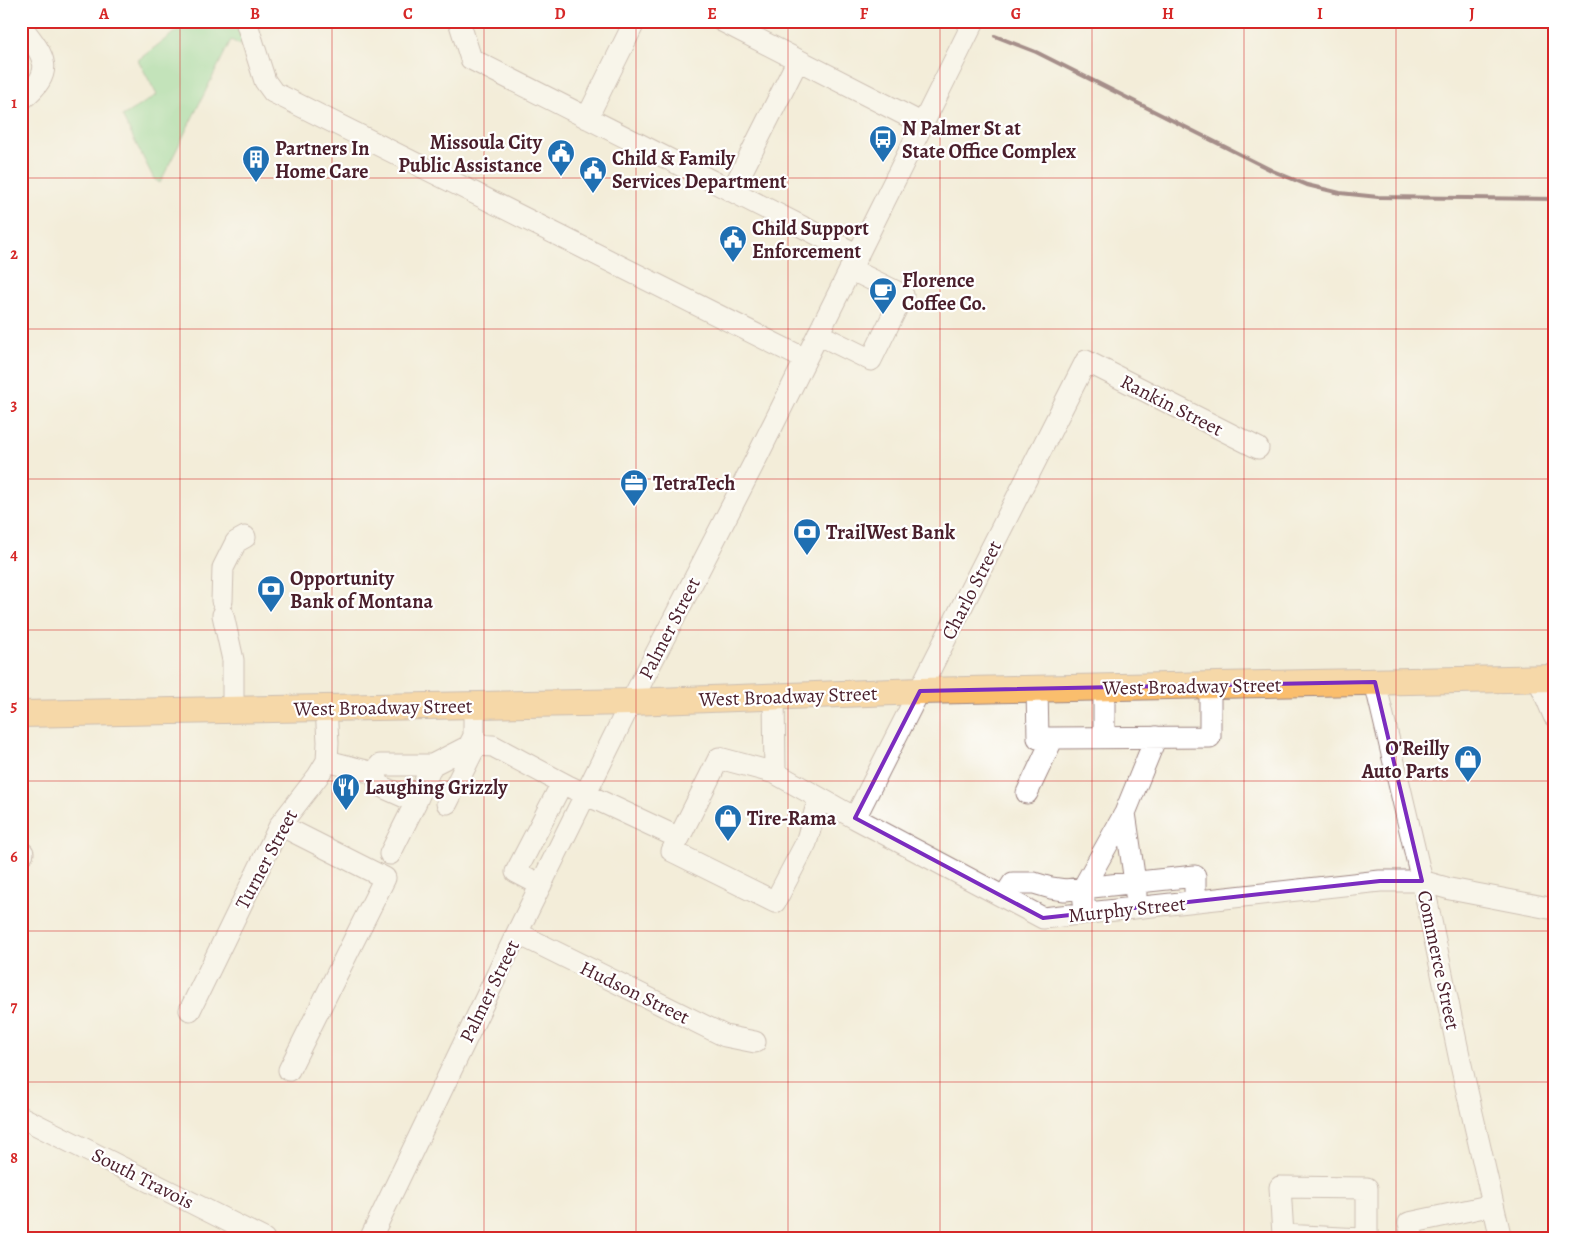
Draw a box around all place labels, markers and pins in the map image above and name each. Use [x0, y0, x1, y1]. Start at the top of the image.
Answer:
place label: N Palmer St at State Office Complex [902, 115, 1076, 165]
bus stop icon: N Palmer St at State Office Complex [868, 124, 898, 163]
place label: Missoula City Public Assistance [398, 129, 543, 179]
place label: Partners In Home Care [275, 135, 369, 185]
public building icon: Missoula City Public Assistance [546, 138, 576, 177]
building icon: Partners In Home Care [241, 144, 271, 183]
place label: Child & Family Services Department [612, 145, 787, 195]
public building icon: Child & Family Services Department [578, 155, 608, 194]
place label: Child Support Enforcement [752, 215, 869, 265]
public building icon: Child Support Enforcement [718, 224, 748, 263]
place label: Florence Coffee Co. [902, 267, 987, 317]
cafe icon: Florence Coffee Co. [868, 276, 898, 315]
office icon: TetraTech [619, 468, 649, 507]
place label: TetraTech [653, 470, 736, 497]
bank icon: TrailWest Bank [792, 517, 822, 556]
place label: TrailWest Bank [826, 519, 956, 546]
place label: Opportunity Bank of Montana [290, 565, 433, 615]
bank icon: Opportunity Bank of Montana [256, 574, 286, 613]
place label: O'Reilly Auto Parts [1361, 735, 1450, 785]
shop icon: O'Reilly Auto Parts [1453, 744, 1483, 783]
restaurant icon: Laughing Grizzly [331, 772, 361, 811]
place label: Laughing Grizzly [365, 774, 508, 801]
shop icon: Tire-Rama [713, 803, 743, 842]
place label: Tire-Rama [747, 805, 837, 832]

